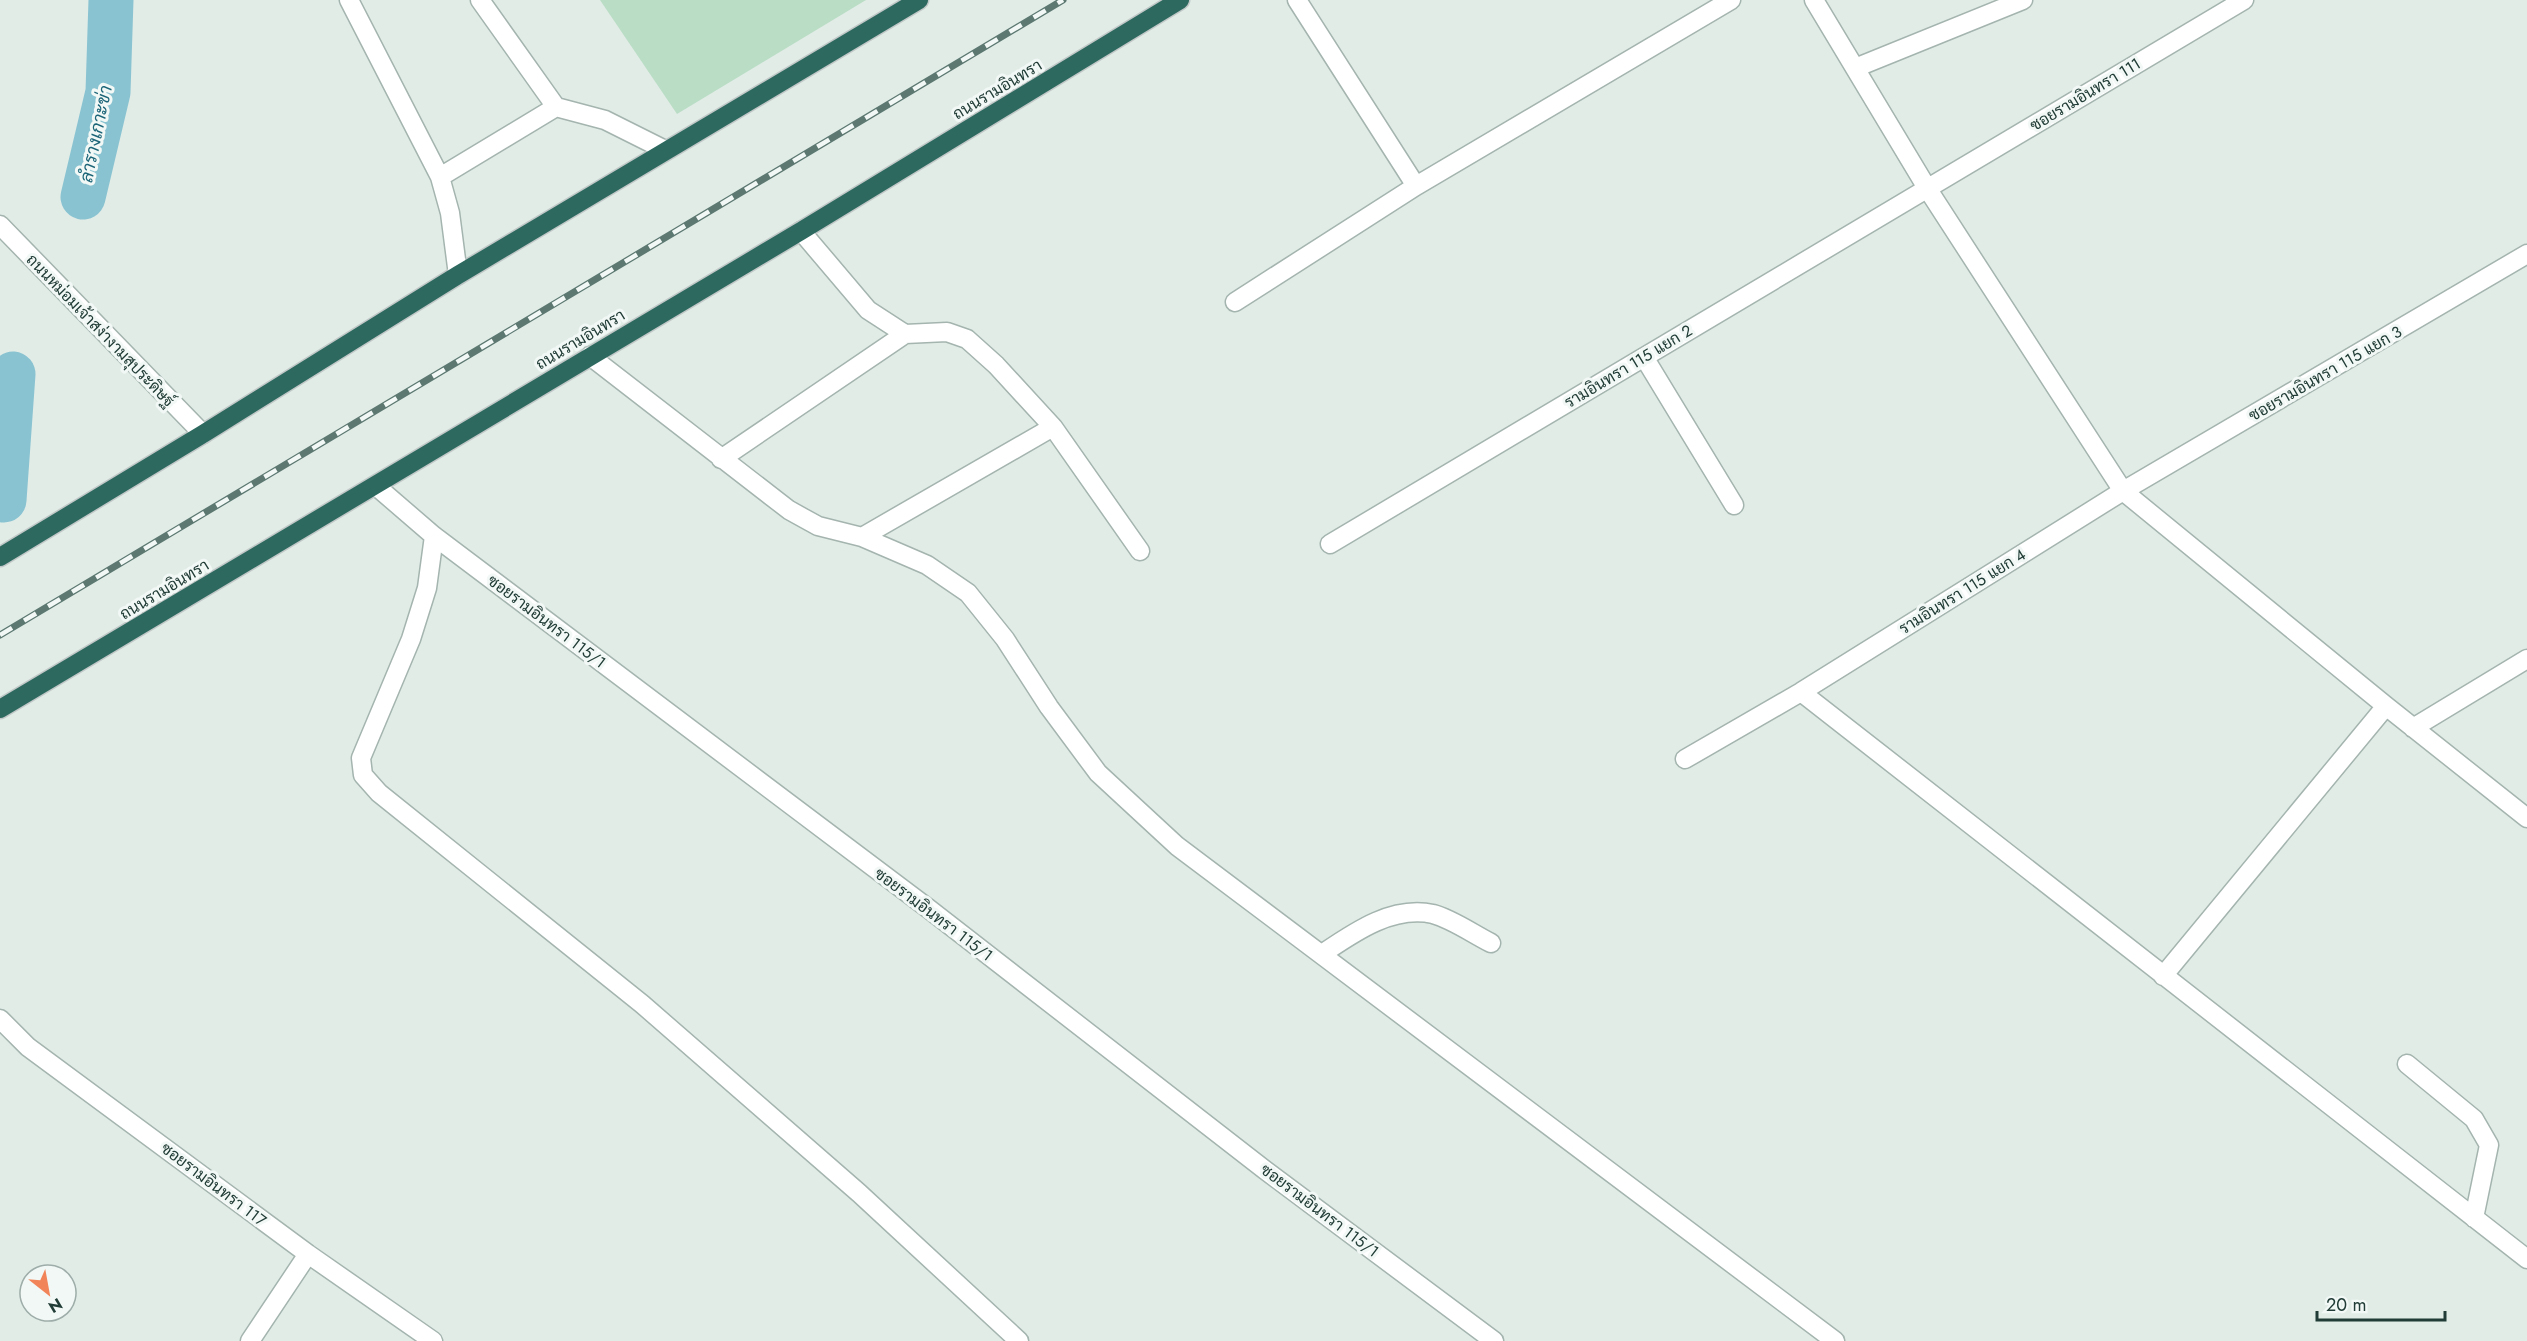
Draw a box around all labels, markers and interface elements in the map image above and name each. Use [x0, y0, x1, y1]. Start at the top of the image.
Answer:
street label: ซอยรามอินทรา 111 [2025, 52, 2145, 137]
street label: ถนนรามอินทรา [948, 54, 1046, 125]
water label: ลำรางเกาะข่า [73, 83, 119, 185]
street label: ถนนหม่อมเจ้าสง่างามสุประดิษฐ์ [21, 248, 181, 412]
street label: ถนนรามอินทรา [531, 304, 629, 375]
street label: รามอินทรา 115 แยก 2 [1560, 319, 1697, 414]
street label: ซอยรามอินทรา 115 แยก 3 [2244, 320, 2406, 427]
street label: รามอินทรา 115 แยก 4 [1894, 543, 2030, 640]
street label: ถนนรามอินทรา [115, 554, 213, 625]
street label: ซอยรามอินทรา 115/1 [483, 569, 611, 674]
street label: ซอยรามอินทรา 115/1 [870, 862, 998, 967]
street label: ซอยรามอินทรา 117 [156, 1137, 272, 1232]
street label: ซอยรามอินทรา 115/1 [1256, 1158, 1384, 1263]
north arrow [18, 1263, 78, 1323]
scale bar [2317, 1284, 2444, 1322]
text: N [44, 1292, 67, 1319]
text: 20 m [2326, 1292, 2366, 1318]

